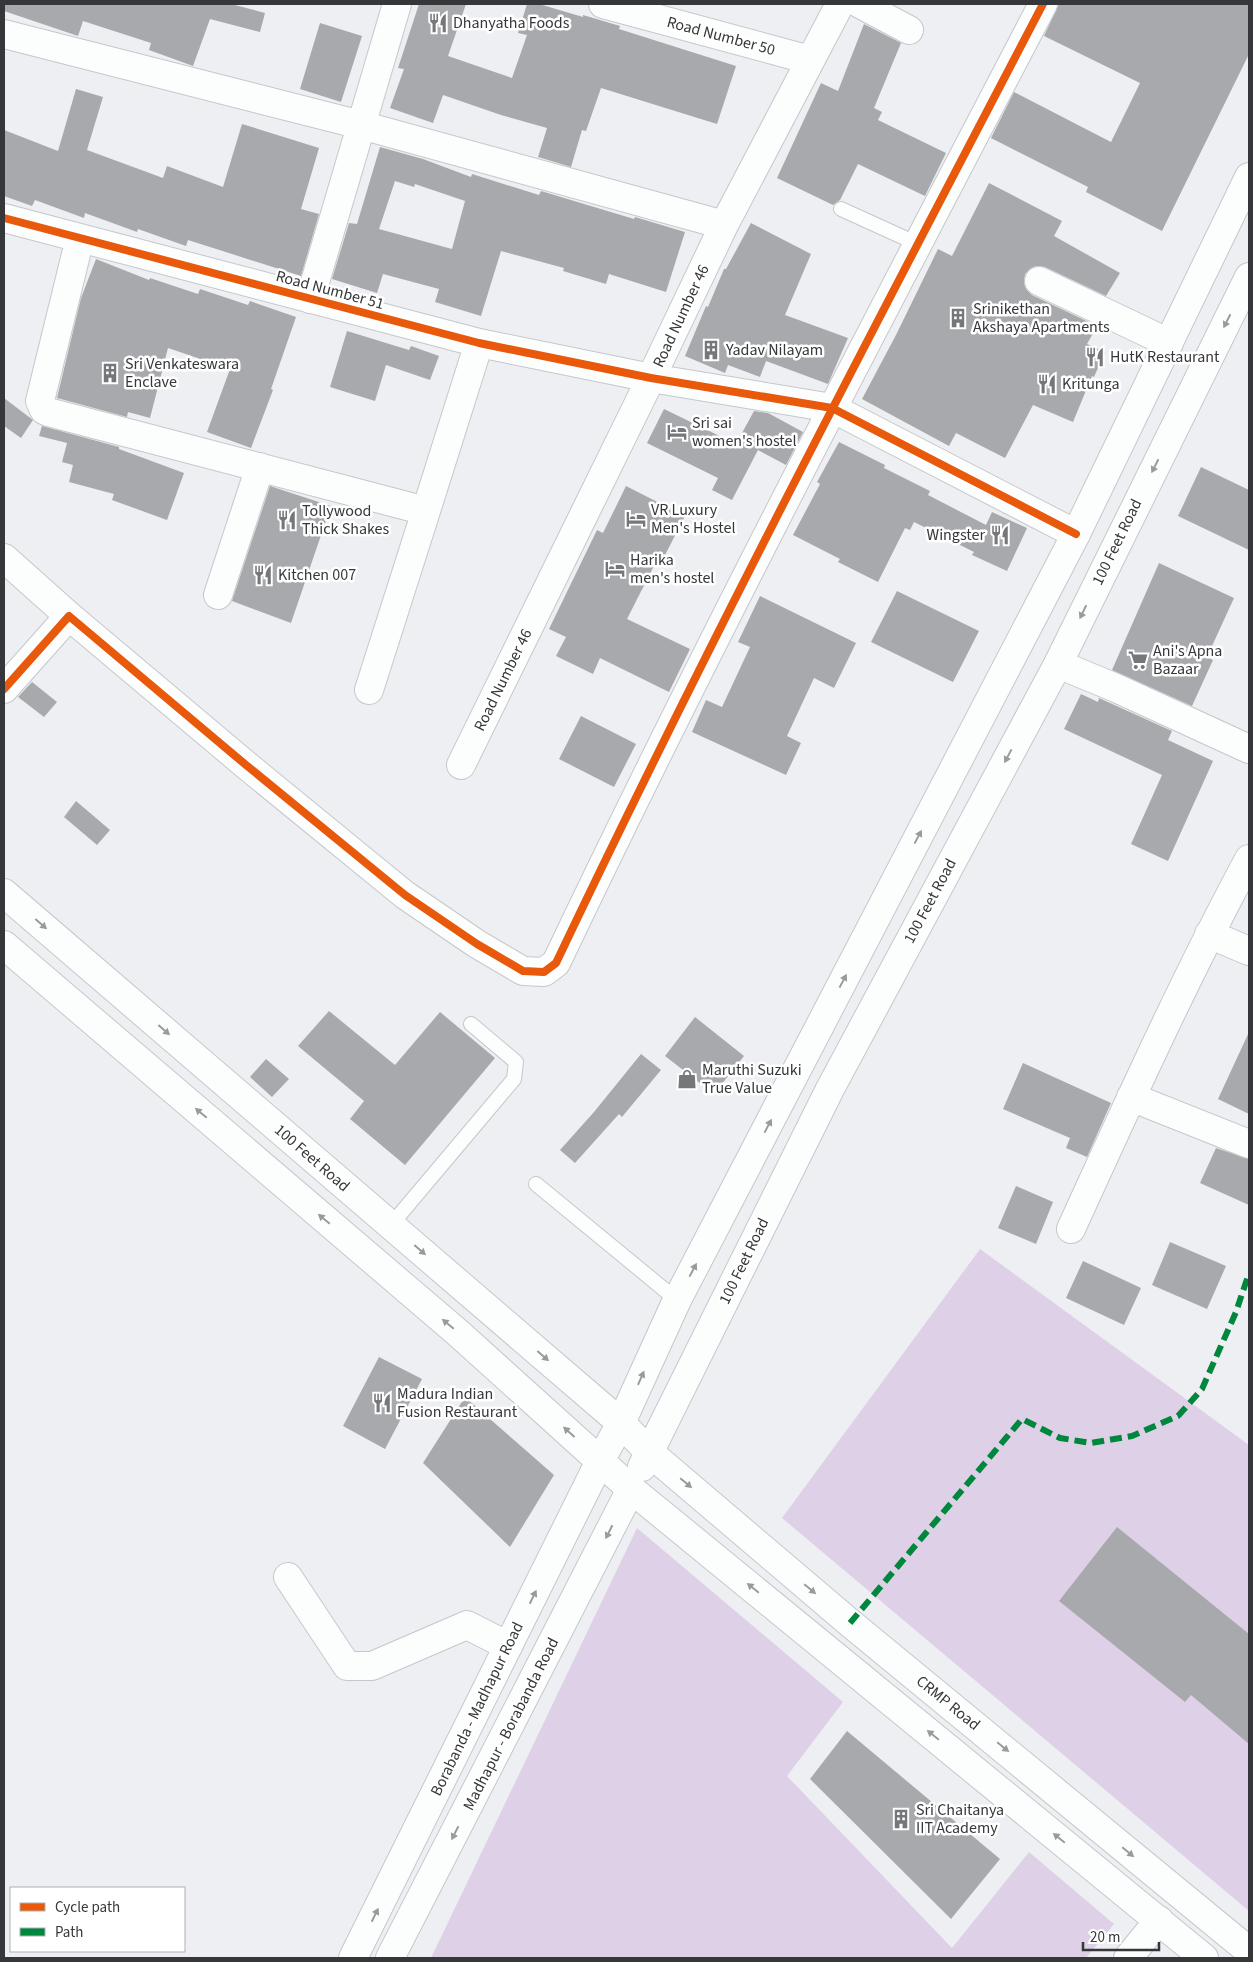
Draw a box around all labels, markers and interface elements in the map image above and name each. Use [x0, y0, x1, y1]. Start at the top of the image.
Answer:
street label: Road Number 50 [664, 11, 778, 61]
restaurant icon: Dhanyatha Foods [427, 12, 449, 34]
place label: Dhanyatha Foods [453, 12, 570, 34]
street label: Road Number 46 [648, 261, 715, 371]
street label: Road Number 51 [273, 265, 387, 315]
place label: Srinikethan Akshaya Apartments [973, 298, 1110, 338]
building icon: Srinikethan Akshaya Apartments [947, 307, 969, 329]
one-way arrow [1223, 314, 1231, 328]
building icon: Yadav Nilayam [700, 339, 722, 361]
place label: Yadav Nilayam [725, 339, 823, 361]
restaurant icon: HutK Restaurant [1084, 346, 1106, 368]
place label: HutK Restaurant [1110, 346, 1220, 368]
place label: Sri Venkateswara Enclave [125, 353, 239, 393]
building icon: Sri Venkateswara Enclave [99, 362, 121, 384]
restaurant icon: Kritunga [1036, 373, 1058, 395]
place label: Kritunga [1062, 373, 1120, 395]
place label: Sri sai women's hostel [692, 412, 797, 452]
hotel icon: Sri sai women's hostel [666, 421, 688, 443]
one-way arrow [1151, 459, 1159, 473]
street label: 100 Feet Road [1087, 495, 1147, 589]
place label: VR Luxury Men's Hostel [651, 499, 736, 539]
place label: Tollywood Thick Shakes [302, 500, 390, 540]
hotel icon: VR Luxury Men's Hostel [625, 508, 647, 530]
restaurant icon: Tollywood Thick Shakes [276, 509, 298, 531]
place label: Wingster [927, 524, 985, 546]
restaurant icon: Wingster [989, 524, 1011, 546]
place label: Harika men's hostel [630, 549, 714, 589]
hotel icon: Harika men's hostel [604, 558, 626, 580]
restaurant icon: Kitchen 007 [252, 564, 274, 586]
place label: Kitchen 007 [278, 564, 356, 586]
one-way arrow [1079, 605, 1087, 619]
street label: Road Number 46 [469, 625, 537, 735]
place label: Ani's Apna Bazaar [1153, 640, 1222, 680]
supermarket icon: Ani's Apna Bazaar [1127, 649, 1149, 671]
one-way arrow [1004, 749, 1012, 763]
one-way arrow [914, 830, 922, 845]
street label: 100 Feet Road [898, 855, 962, 947]
one-way arrow [34, 919, 47, 930]
one-way arrow [839, 974, 847, 989]
one-way arrow [157, 1025, 170, 1036]
place label: Maruthi Suzuki True Value [702, 1059, 802, 1099]
shop icon: Maruthi Suzuki True Value [676, 1068, 698, 1090]
one-way arrow [195, 1108, 207, 1119]
one-way arrow [764, 1118, 772, 1133]
street label: 100 Feet Road [270, 1119, 354, 1197]
one-way arrow [318, 1213, 331, 1224]
street label: 100 Feet Road [714, 1214, 774, 1308]
one-way arrow [414, 1244, 426, 1255]
one-way arrow [689, 1262, 697, 1277]
one-way arrow [442, 1319, 454, 1330]
one-way arrow [537, 1350, 549, 1362]
one-way arrow [637, 1371, 645, 1385]
place label: Madura Indian Fusion Restaurant [397, 1383, 518, 1423]
restaurant icon: Madura Indian Fusion Restaurant [371, 1392, 393, 1414]
one-way arrow [563, 1427, 576, 1438]
one-way arrow [680, 1478, 693, 1489]
one-way arrow [605, 1525, 613, 1539]
one-way arrow [747, 1583, 760, 1594]
one-way arrow [804, 1583, 816, 1594]
one-way arrow [529, 1590, 537, 1604]
street label: Borabanda - Madhapur Road [425, 1618, 529, 1800]
street label: Madhapur - Borabanda Road [458, 1634, 564, 1814]
street label: CRMP Road [911, 1670, 985, 1736]
one-way arrow [927, 1730, 940, 1741]
one-way arrow [997, 1742, 1010, 1753]
place label: Sri Chaitanya IIT Academy [916, 1799, 1004, 1839]
building icon: Sri Chaitanya IIT Academy [890, 1808, 912, 1830]
one-way arrow [451, 1825, 459, 1840]
one-way arrow [1053, 1833, 1065, 1844]
one-way arrow [1121, 1846, 1134, 1857]
legend [10, 1887, 185, 1952]
text: Cycle path [55, 1897, 120, 1918]
one-way arrow [370, 1907, 379, 1922]
scale bar [1083, 1920, 1159, 1952]
text: Path [55, 1922, 83, 1943]
text: 20 m [1090, 1927, 1120, 1948]

